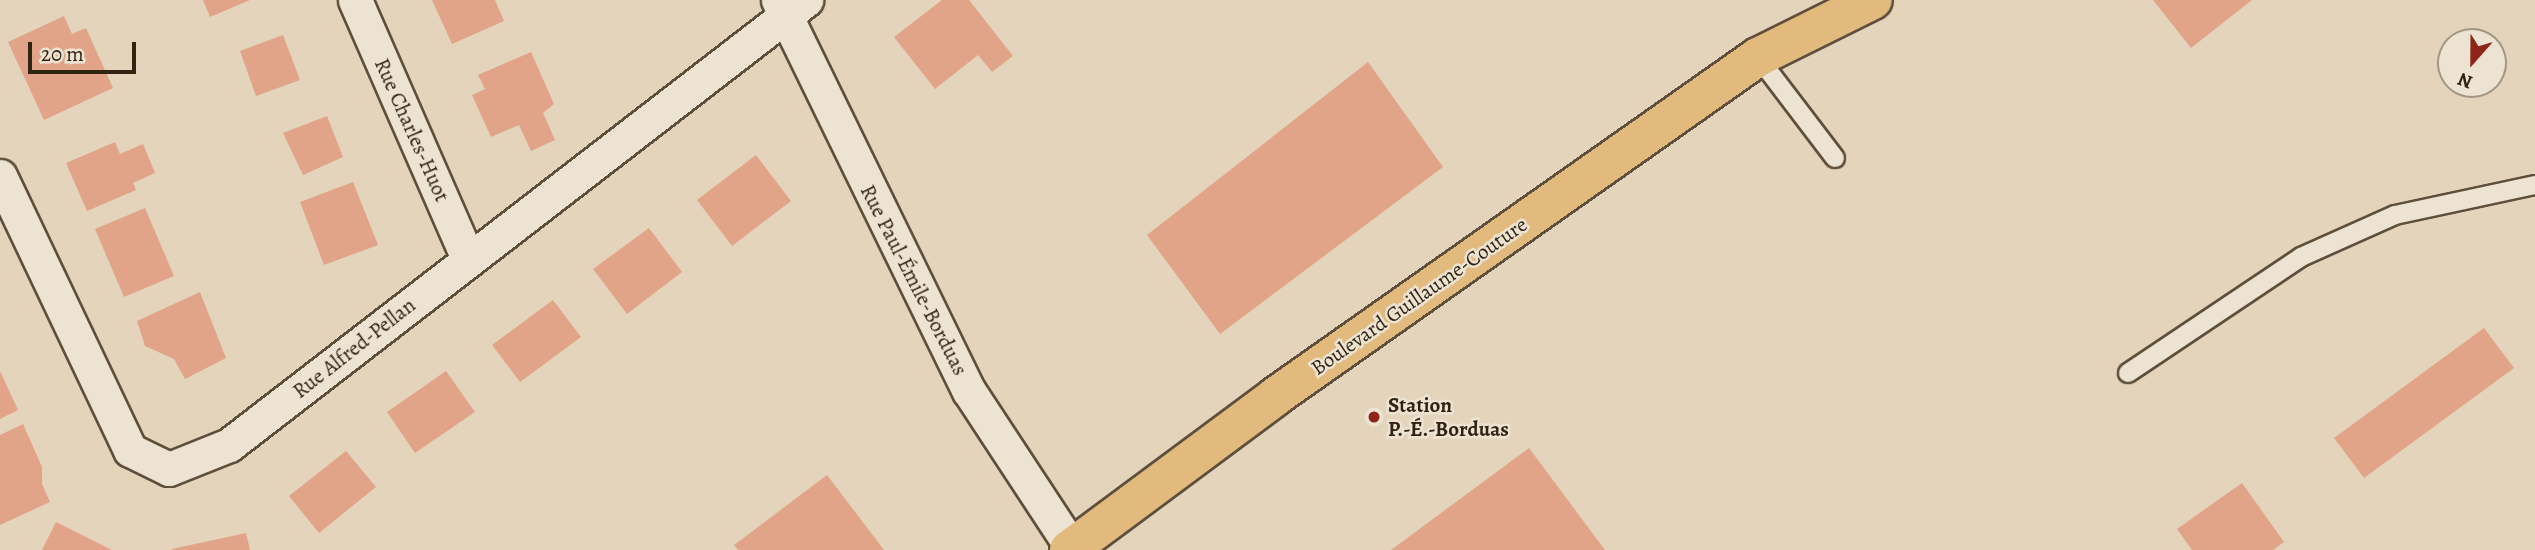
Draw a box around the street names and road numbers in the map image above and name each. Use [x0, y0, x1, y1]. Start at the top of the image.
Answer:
street label: Rue Charles-Huot [369, 54, 455, 206]
street label: Rue Paul-Émile-Borduas [855, 181, 973, 379]
street label: Boulevard Guillaume-Couture [1306, 212, 1532, 380]
street label: Rue Alfred-Pellan [288, 292, 420, 404]

